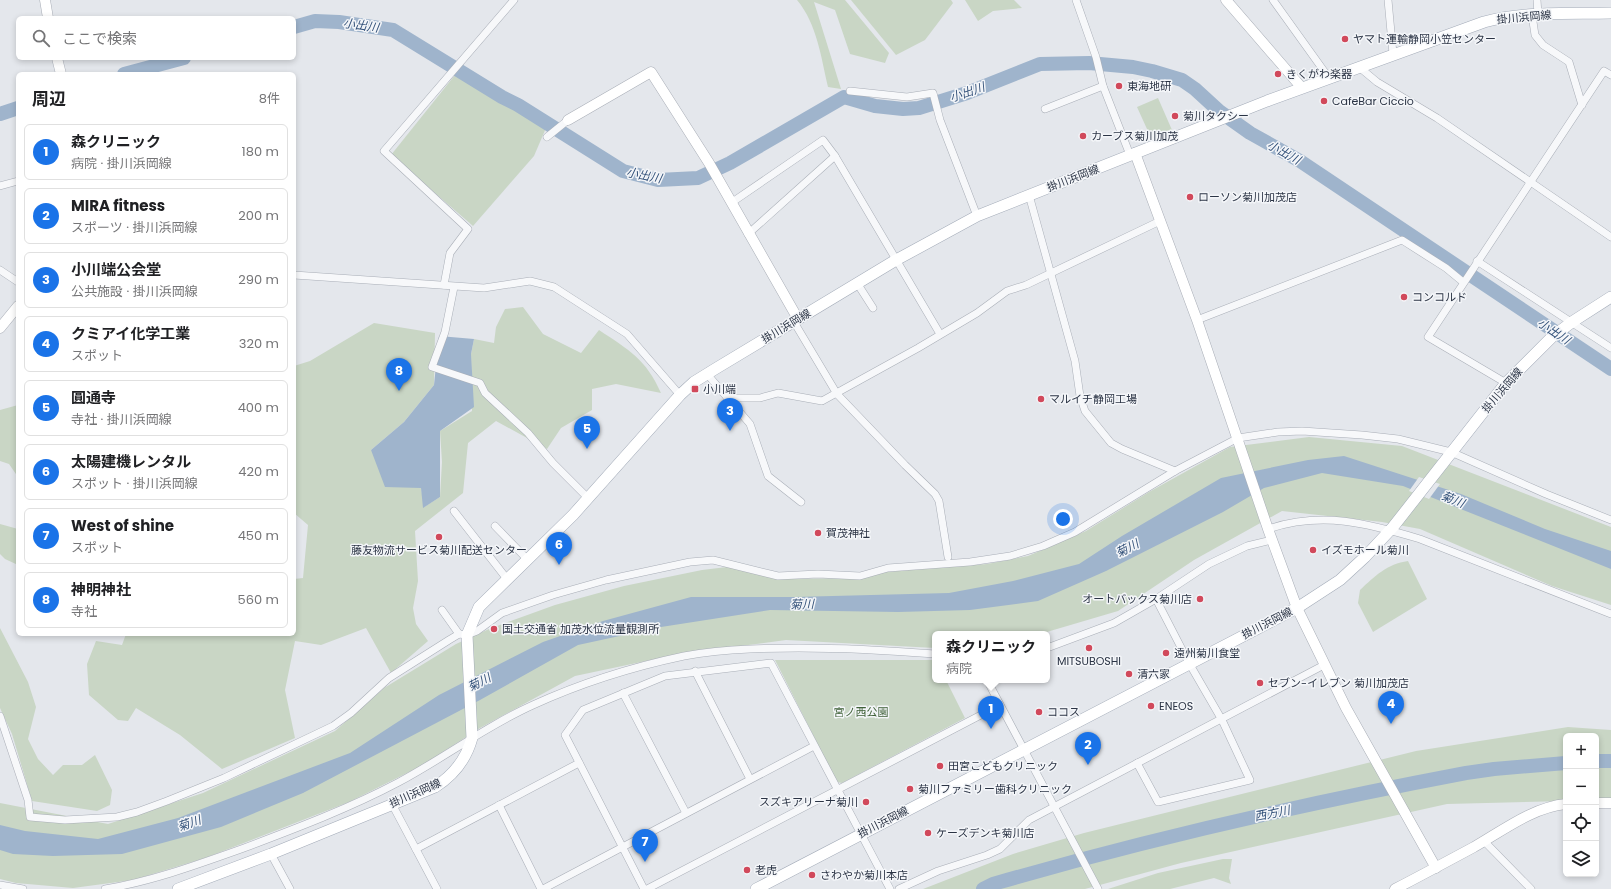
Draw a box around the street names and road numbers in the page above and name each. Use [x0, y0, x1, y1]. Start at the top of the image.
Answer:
street label: 掛川浜岡線 [1496, 7, 1552, 27]
street label: 掛川浜岡線 [1044, 161, 1102, 195]
street label: 掛川浜岡線 [758, 305, 814, 347]
street label: 掛川浜岡線 [1478, 364, 1526, 416]
street label: 掛川浜岡線 [1239, 603, 1295, 643]
street label: 掛川浜岡線 [387, 775, 443, 811]
street label: 掛川浜岡線 [855, 802, 911, 842]

